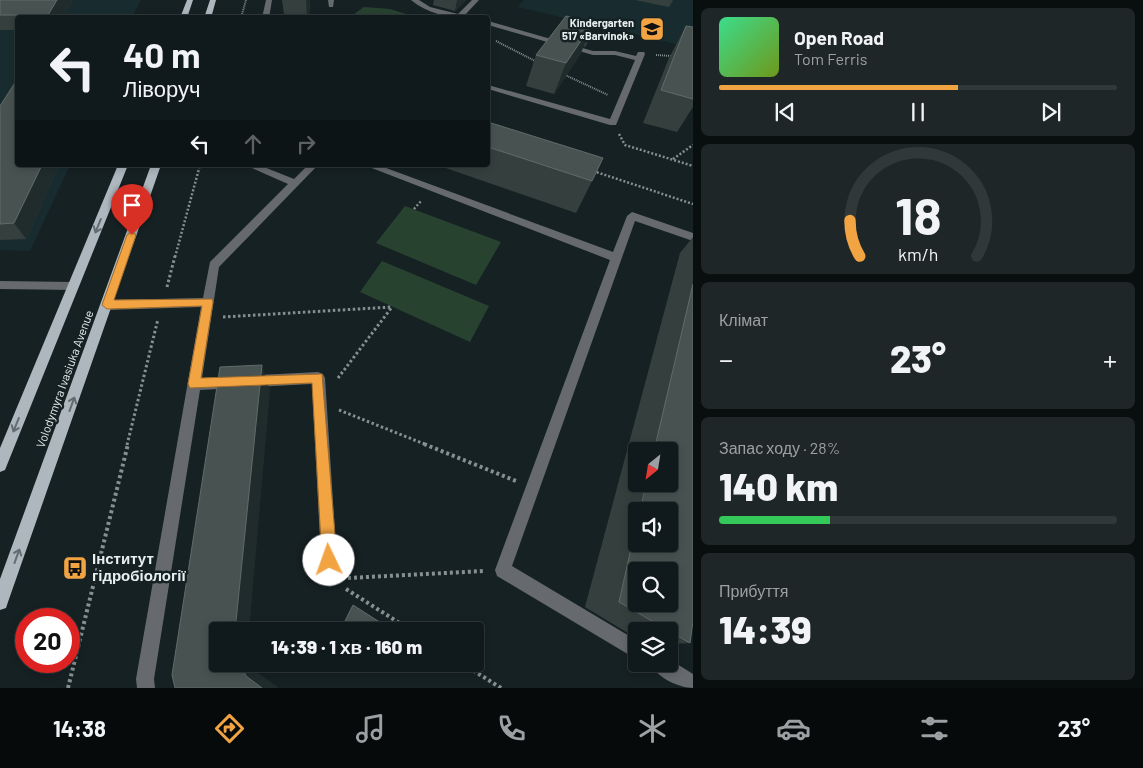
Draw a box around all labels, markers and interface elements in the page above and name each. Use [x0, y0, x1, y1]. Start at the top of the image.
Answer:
place label: Kindergarten 517 «Barvinok» [562, 16, 634, 42]
school or university icon: Kindergarten 517 «Barvinok» [639, 16, 665, 42]
text: Open Road [794, 26, 884, 49]
text: 40 m [123, 33, 200, 75]
icon: left [40, 35, 105, 100]
text: Tom Ferris [794, 49, 868, 68]
text: Ліворуч [123, 75, 200, 101]
icon: previous [771, 98, 799, 126]
icon: pause [904, 98, 932, 126]
icon: next [1037, 98, 1065, 126]
icon: left [186, 130, 214, 158]
icon: ahead [239, 130, 267, 158]
icon: right [292, 130, 320, 158]
text: 18 [895, 183, 941, 245]
pin [111, 184, 153, 235]
icon: arrive [118, 191, 146, 219]
one-way arrow [92, 218, 102, 233]
text: km/h [898, 243, 938, 265]
street label: Volodymyra Ivasiuka Avenue [33, 308, 95, 449]
text: Клімат [719, 310, 768, 329]
text: 23° [890, 335, 946, 381]
text: − [719, 342, 733, 376]
text: + [1103, 342, 1117, 376]
one-way arrow [68, 396, 77, 412]
one-way arrow [11, 417, 21, 432]
text: Запас ходу · 28% [719, 438, 840, 457]
north arrow [628, 442, 678, 492]
map controls [628, 442, 678, 672]
text: 140 km [719, 463, 838, 509]
button: sound [628, 502, 678, 552]
position arrow [302, 533, 354, 585]
one-way arrow [13, 549, 22, 565]
place label: Інститут гідробіології [92, 549, 186, 584]
bus stop icon: Інститут гідробіології [62, 555, 88, 581]
button: search [628, 562, 678, 612]
text: Прибуття [719, 581, 788, 600]
text: 14:39 [719, 606, 812, 652]
speed limit sign: 20 [15, 608, 80, 673]
button: layers [628, 622, 678, 672]
text: 14:39 · 1 хв · 160 m [271, 635, 422, 658]
icon: directions [212, 711, 247, 746]
icon: music [353, 711, 388, 746]
icon: phone [494, 711, 529, 746]
icon: climate [635, 711, 670, 746]
icon: car [776, 711, 811, 746]
icon: filters [917, 711, 952, 746]
text: 14:38 [53, 715, 106, 741]
text: 23° [1058, 715, 1090, 741]

